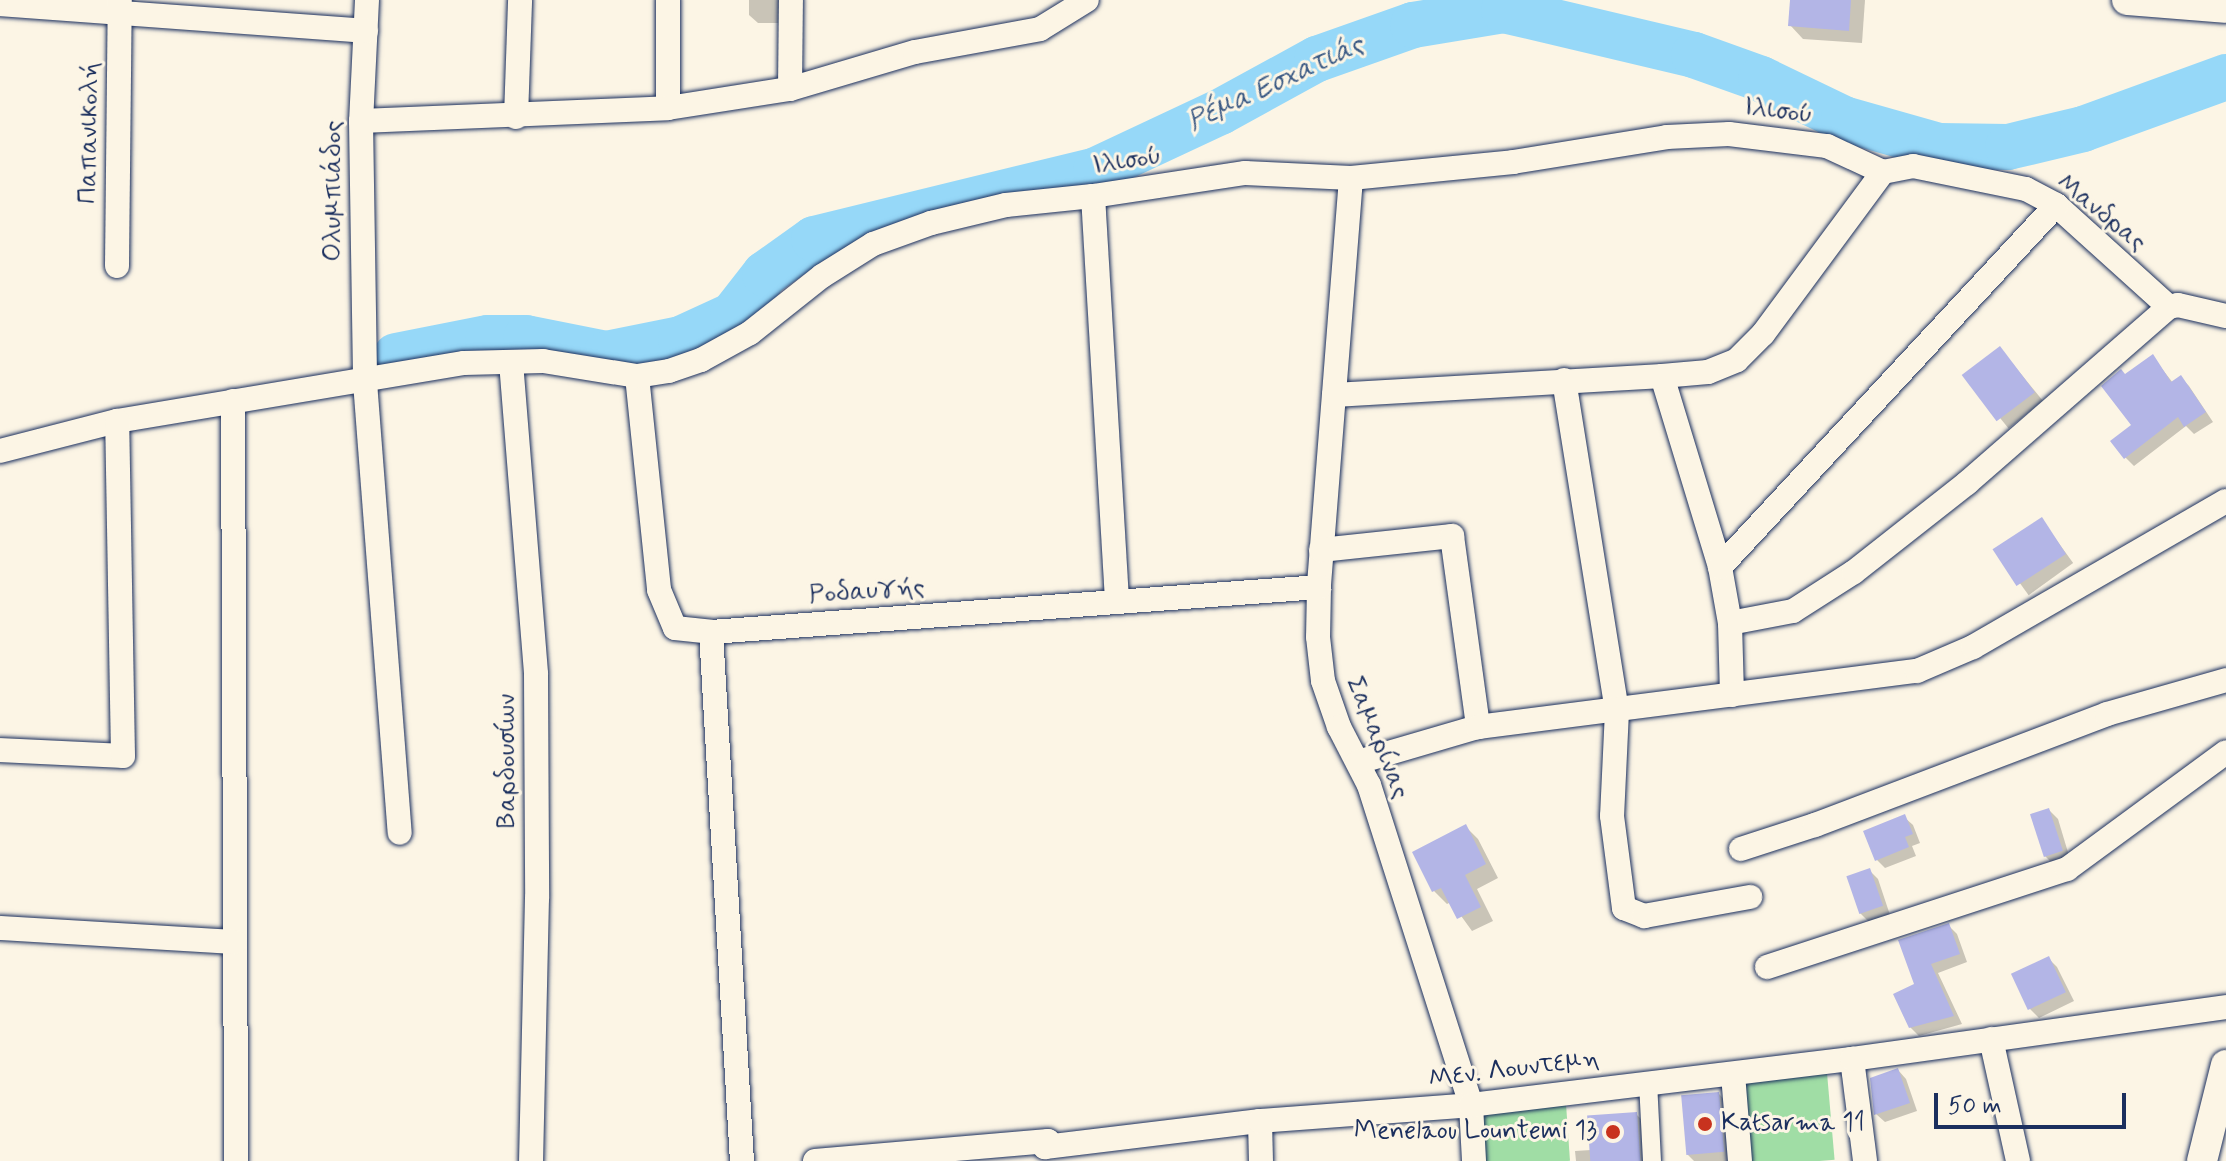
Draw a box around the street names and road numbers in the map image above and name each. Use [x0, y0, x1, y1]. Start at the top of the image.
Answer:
street label: Παπανικολή [73, 62, 107, 204]
street label: Ιλισού [1742, 92, 1814, 132]
street label: Ολυμπιάδος [318, 120, 350, 262]
street label: Ιλισού [1091, 141, 1163, 183]
street label: Μανδρας [2050, 167, 2152, 259]
street label: Ροδαυγής [808, 572, 926, 612]
street label: Σαμαρίνας [1338, 672, 1416, 804]
street label: Βαρδουσίων [492, 694, 524, 828]
street label: Μεν. Λουντεμη [1427, 1044, 1601, 1096]

